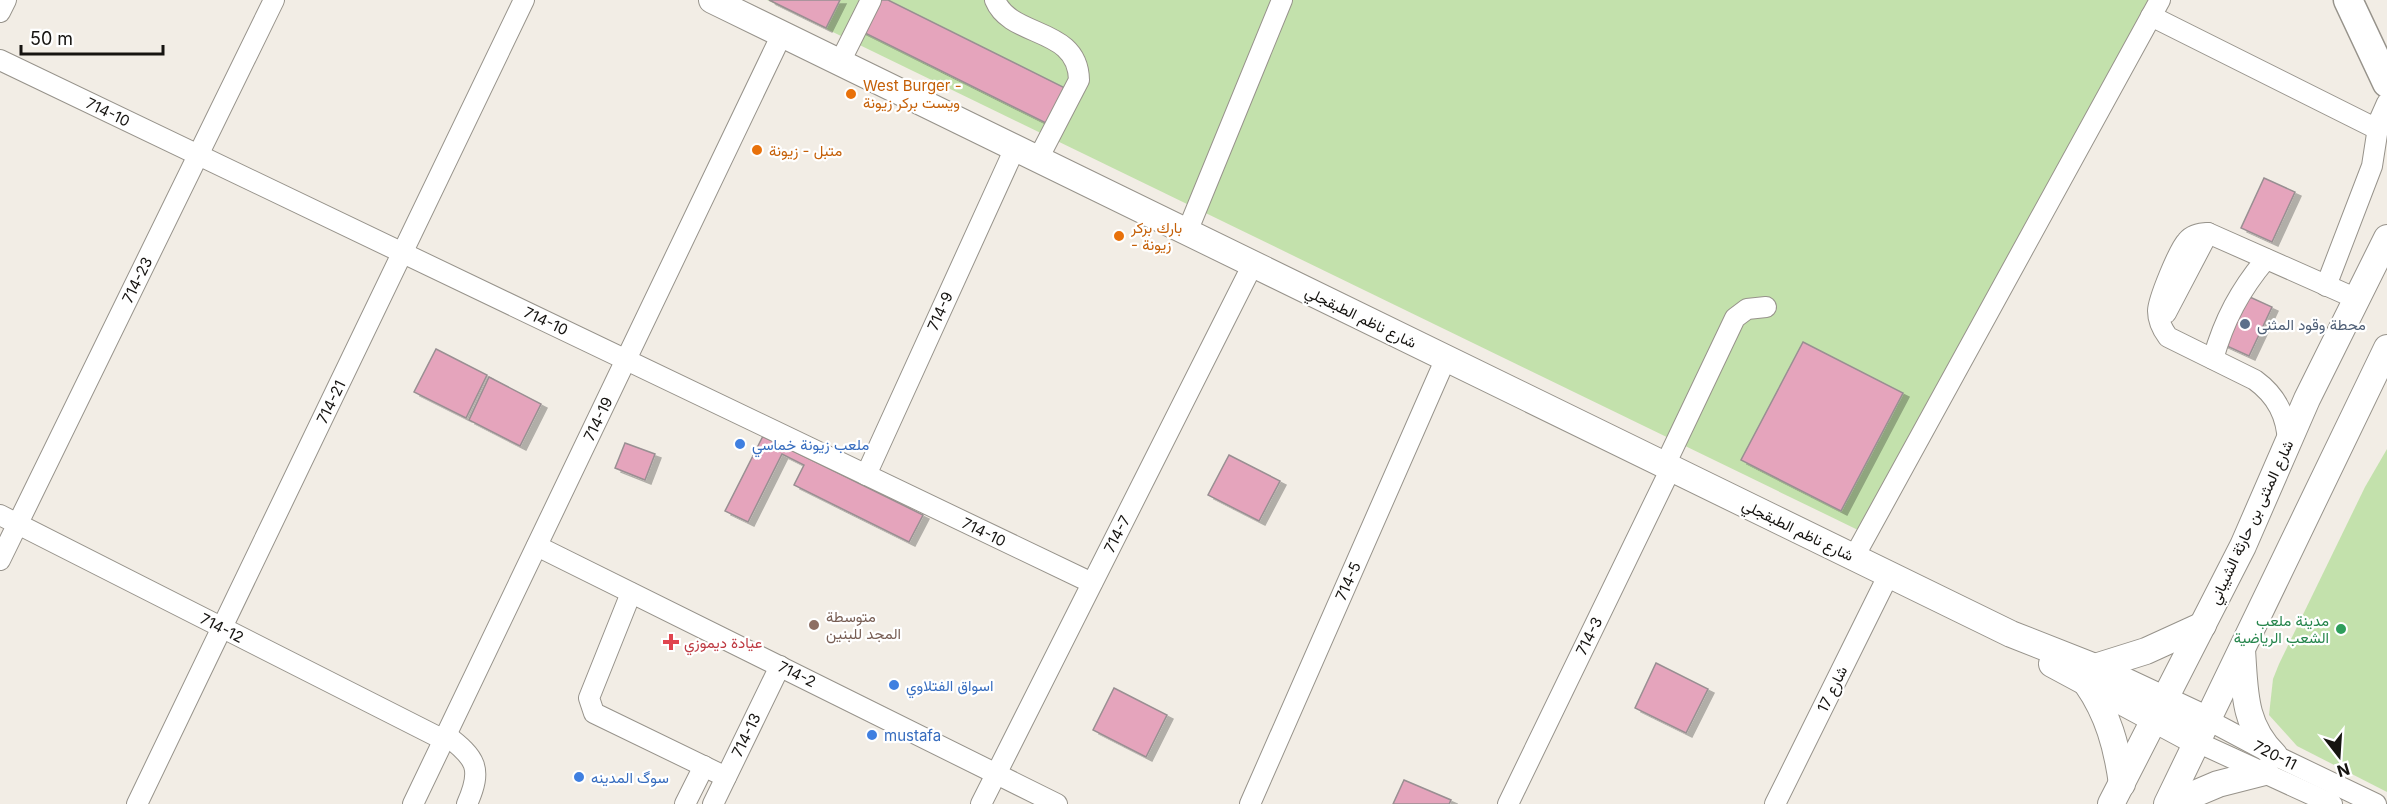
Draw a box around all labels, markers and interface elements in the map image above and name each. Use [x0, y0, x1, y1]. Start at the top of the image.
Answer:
scale bar [21, 18, 164, 56]
text: 50 m [30, 28, 73, 49]
place label: West Burger - ويست بركر زيونة [863, 76, 962, 112]
marker: West Burger - ويست بركر زيونة [844, 87, 858, 101]
street label: 714-10 [83, 93, 133, 131]
place label: متبل - زيونة [769, 141, 842, 160]
marker: متبل - زيونة [750, 143, 764, 157]
place label: بارك بركر - زيونة [1130, 218, 1182, 254]
marker: بارك بركر - زيونة [1112, 229, 1126, 243]
street label: 714-23 [118, 254, 156, 306]
street label: شارع ناظم الطبقجلي [1301, 282, 1420, 356]
street label: 714-9 [923, 289, 957, 333]
street label: 714-10 [521, 303, 571, 339]
place label: محطة وقود المثنى [2257, 315, 2366, 335]
marker: محطة وقود المثنى [2238, 317, 2252, 331]
street label: 714-21 [312, 377, 350, 427]
street label: 714-19 [579, 394, 617, 444]
place label: ملعب زيونة خماسي [752, 435, 869, 458]
marker: ملعب زيونة خماسي [733, 437, 747, 451]
street label: شارع المثنى بن حارثة الشيباني [2205, 437, 2301, 609]
street label: شارع ناظم الطبقجلي [1738, 495, 1857, 569]
street label: 714-7 [1100, 512, 1134, 556]
street label: 714-10 [959, 513, 1009, 551]
street label: 714-5 [1331, 559, 1365, 603]
place label: متوسطة المجد للبنين [826, 607, 901, 644]
street label: 714-12 [197, 609, 247, 647]
place label: مدينة ملعب الشعب الرياضية [2234, 611, 2329, 647]
street label: 714-3 [1572, 614, 1606, 658]
marker: متوسطة المجد للبنين [807, 618, 821, 632]
marker: مدينة ملعب الشعب الرياضية [2334, 622, 2348, 636]
marker: عيادة ديموزي [662, 633, 680, 651]
place label: عيادة ديموزي [684, 633, 763, 656]
street label: 714-2 [775, 657, 819, 691]
street label: شارع 17 [1813, 663, 1853, 716]
place label: اسواق الفتلاوي [906, 676, 993, 699]
marker: اسواق الفتلاوي [887, 678, 901, 692]
street label: 714-13 [727, 710, 765, 760]
place label: mustafa [884, 726, 941, 745]
north arrow [2309, 726, 2369, 786]
marker: mustafa [865, 728, 879, 742]
street label: 720-11 [2250, 736, 2300, 774]
text: N [2335, 759, 2352, 782]
place label: سوگ المدينه [591, 768, 669, 787]
marker: سوگ المدينه [572, 770, 586, 784]

